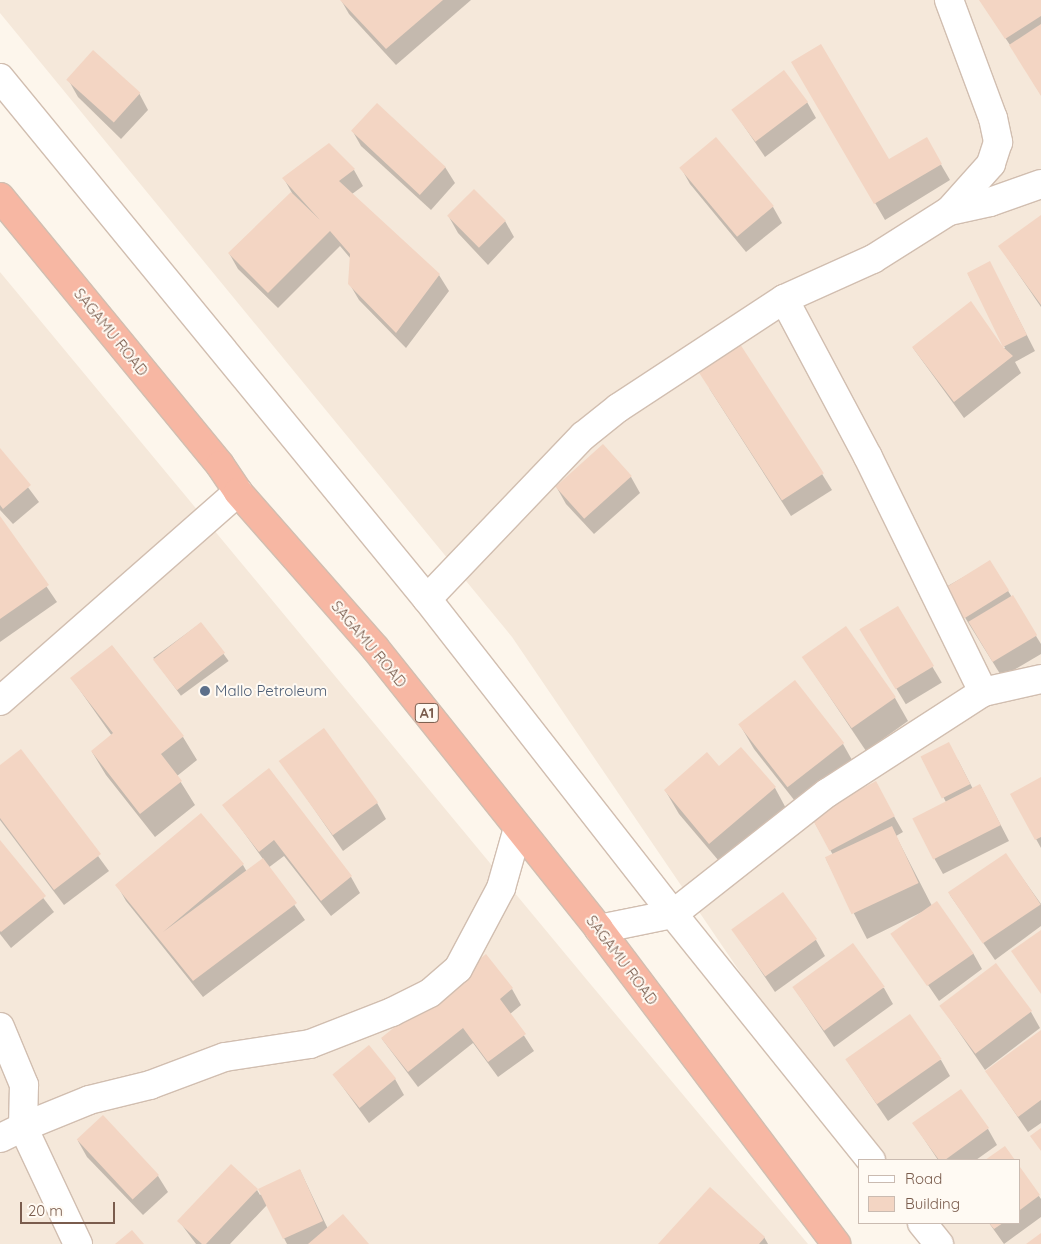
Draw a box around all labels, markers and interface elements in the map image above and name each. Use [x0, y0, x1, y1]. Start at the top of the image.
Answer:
street label: SAGAMU ROAD [70, 285, 152, 379]
street label: SAGAMU ROAD [328, 597, 410, 691]
place label: Mallo Petroleum [215, 682, 327, 700]
marker: Mallo Petroleum [199, 685, 211, 697]
road number: A1 [414, 701, 440, 724]
street label: SAGAMU ROAD [583, 912, 661, 1008]
legend [858, 1159, 1021, 1224]
text: Road [905, 1169, 942, 1188]
scale bar [22, 1192, 118, 1224]
text: Building [905, 1194, 960, 1213]
text: 20 m [28, 1201, 63, 1220]

